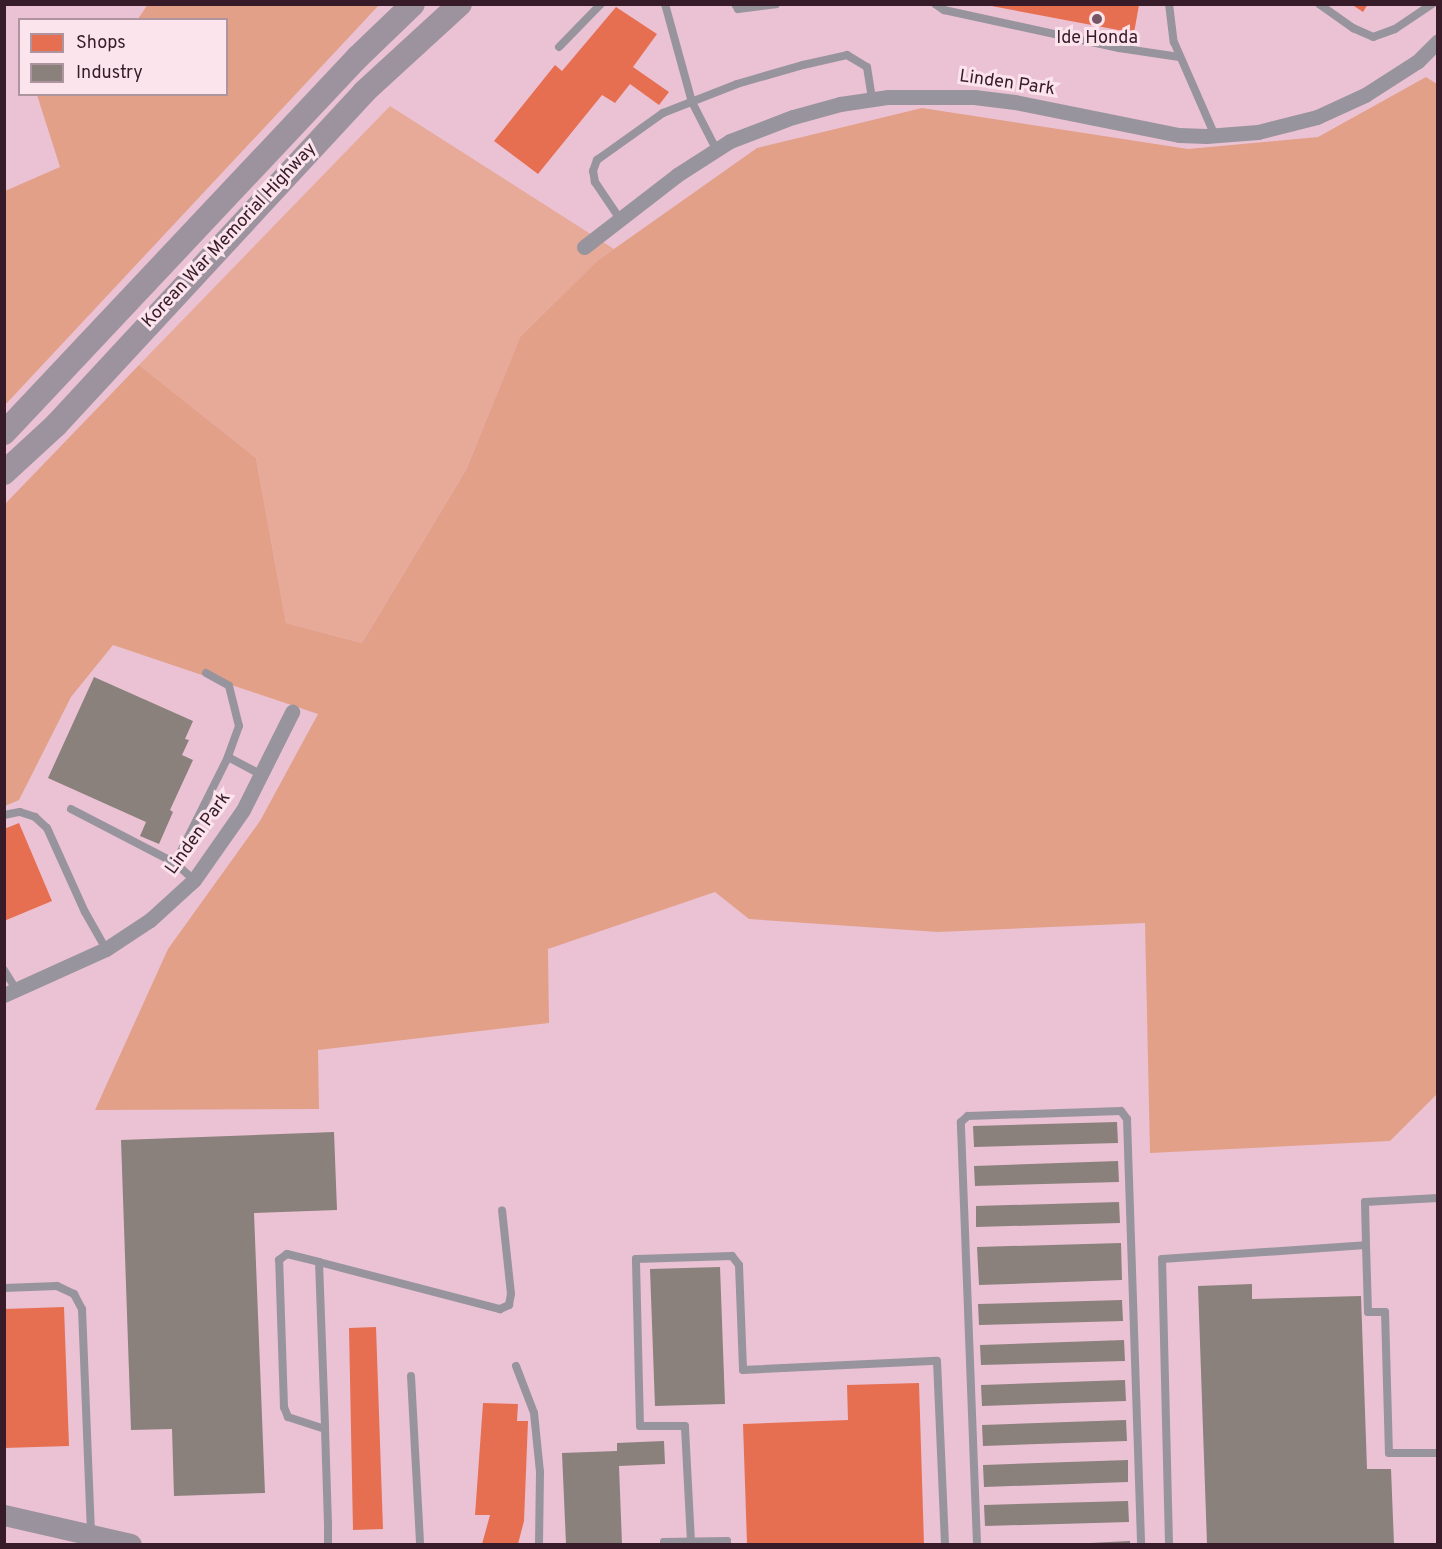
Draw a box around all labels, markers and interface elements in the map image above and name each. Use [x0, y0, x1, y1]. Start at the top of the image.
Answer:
marker: Ide Honda [1090, 12, 1104, 26]
legend [18, 18, 228, 96]
place label: Ide Honda [1056, 28, 1138, 50]
text: Shops [76, 32, 126, 55]
text: Industry [76, 62, 143, 85]
street label: Linden Park [958, 67, 1056, 101]
street label: Korean War Memorial Highway [138, 139, 322, 333]
street label: Linden Park [162, 789, 236, 879]

